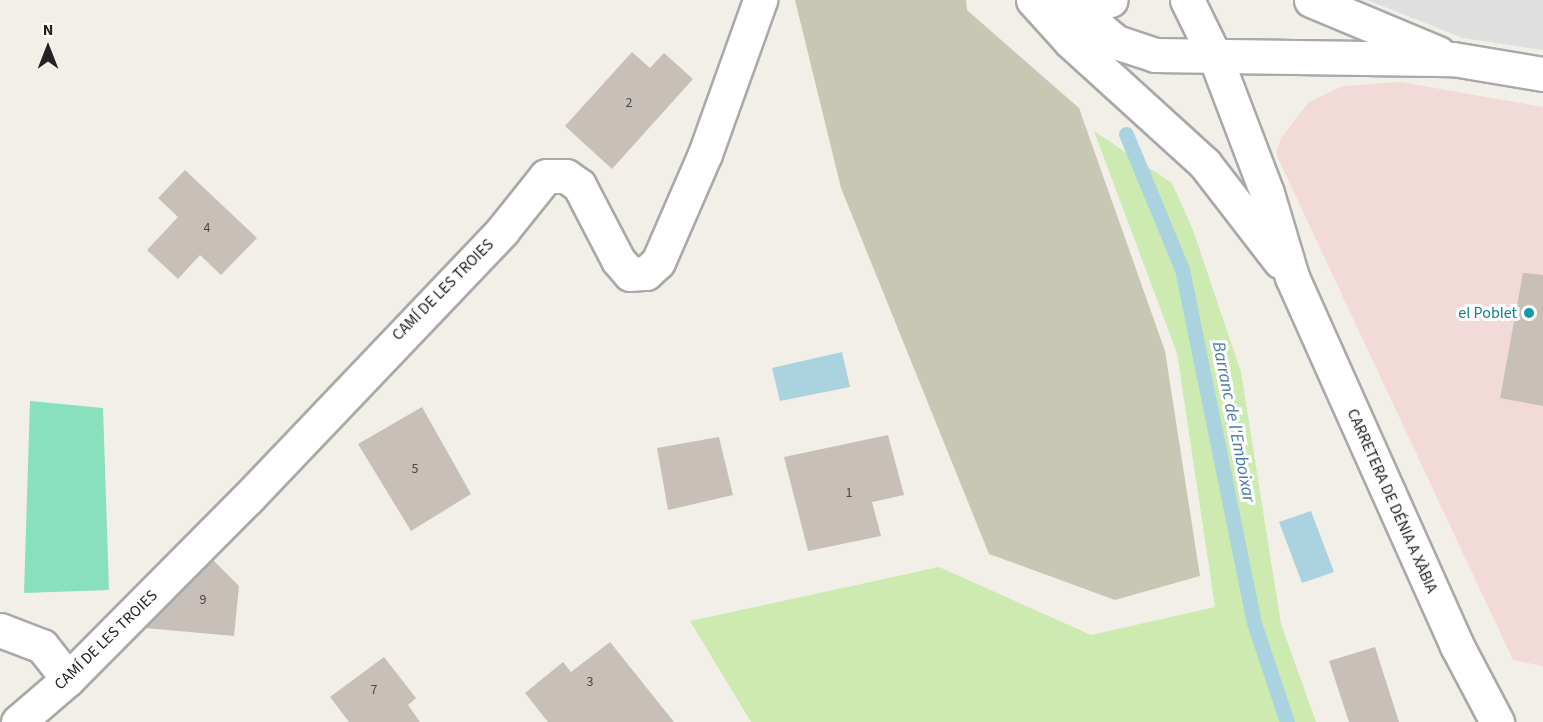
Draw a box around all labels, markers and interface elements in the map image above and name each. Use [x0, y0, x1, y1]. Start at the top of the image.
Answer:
north arrow [18, 18, 78, 78]
text: N [43, 19, 53, 41]
house number: 2 [626, 95, 632, 111]
house number: 4 [204, 220, 210, 236]
street label: CAMÍ DE LES TROIES [388, 235, 498, 345]
place label: el Poblet [1458, 303, 1517, 323]
marker: el Poblet [1522, 306, 1536, 320]
water label: Barranc de l'Emboixar [1207, 340, 1259, 504]
street label: CARRETERA DE DÉNIA A XÀBIA [1343, 406, 1441, 596]
house number: 5 [412, 461, 418, 477]
house number: 1 [846, 485, 852, 501]
street label: CAMÍ DE LES TROIES [50, 586, 162, 694]
house number: 9 [200, 592, 206, 608]
house number: 3 [587, 674, 593, 690]
house number: 7 [371, 682, 377, 698]

